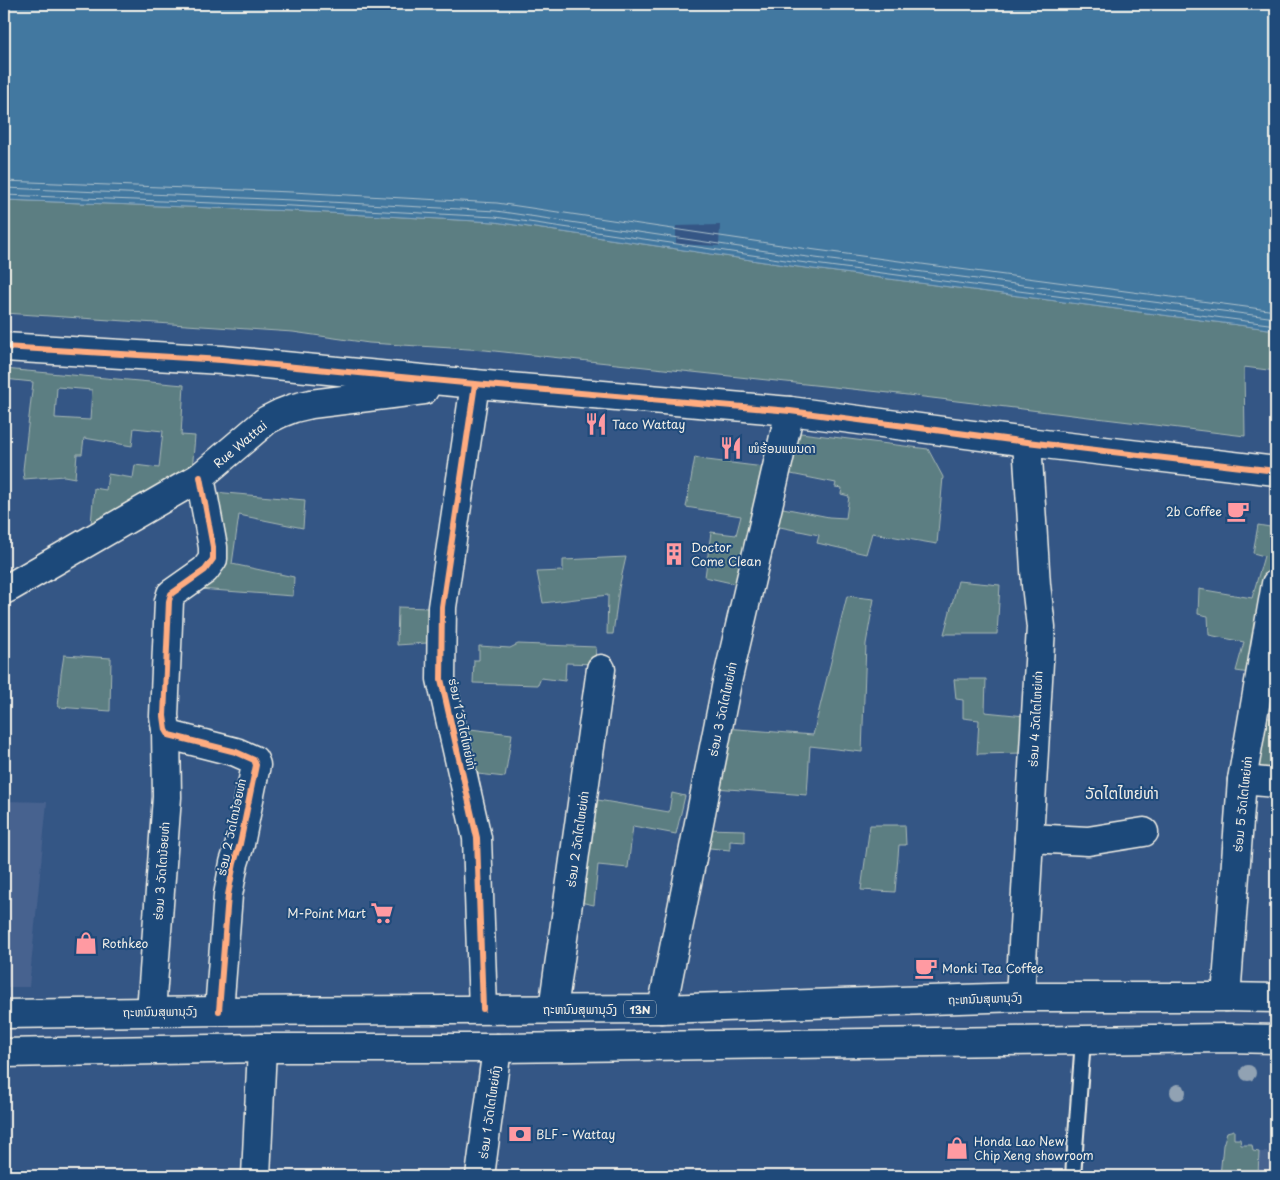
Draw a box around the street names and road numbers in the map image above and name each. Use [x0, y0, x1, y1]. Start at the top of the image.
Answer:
street label: Rue Wattai [209, 416, 271, 472]
street label: ຮ່ອມ 3 ວັດໄຕໄຫຍ່ທ່າ [703, 660, 741, 758]
street label: ຮ່ອມ 4 ວັດໄຕໄຫຍ່ທ່າ [1023, 670, 1047, 768]
street label: ຮ່ອມ 1 ວັດໄຕໄຫຍ່ທ່າ [444, 676, 482, 772]
street label: ຮ່ອມ 5 ວັດໄຕໄຫຍ່ທ່າ [1228, 755, 1256, 853]
street label: ຮ່ອມ 2 ວັດໄຕນ້ອຍທ່າ [212, 777, 250, 877]
street label: ຮ່ອມ 2 ວັດໄຕໄຫຍ່ທ່າ [561, 790, 593, 888]
street label: ຮ່ອມ 3 ວັດໄຕນ້ອຍທ່າ [149, 821, 173, 921]
street label: ຖະຫນົນສຸພານຸວົງ [947, 988, 1023, 1008]
street label: ຖະຫນົນສຸພານຸວົງ [543, 1000, 617, 1018]
street label: ຖະຫນົນສຸພານຸວົງ [123, 1001, 197, 1021]
road number: 13N [624, 1001, 656, 1018]
street label: ຮ່ອມ 1 ວັດໄຕໄຫຍ່ທົ່ງ [474, 1064, 504, 1160]

